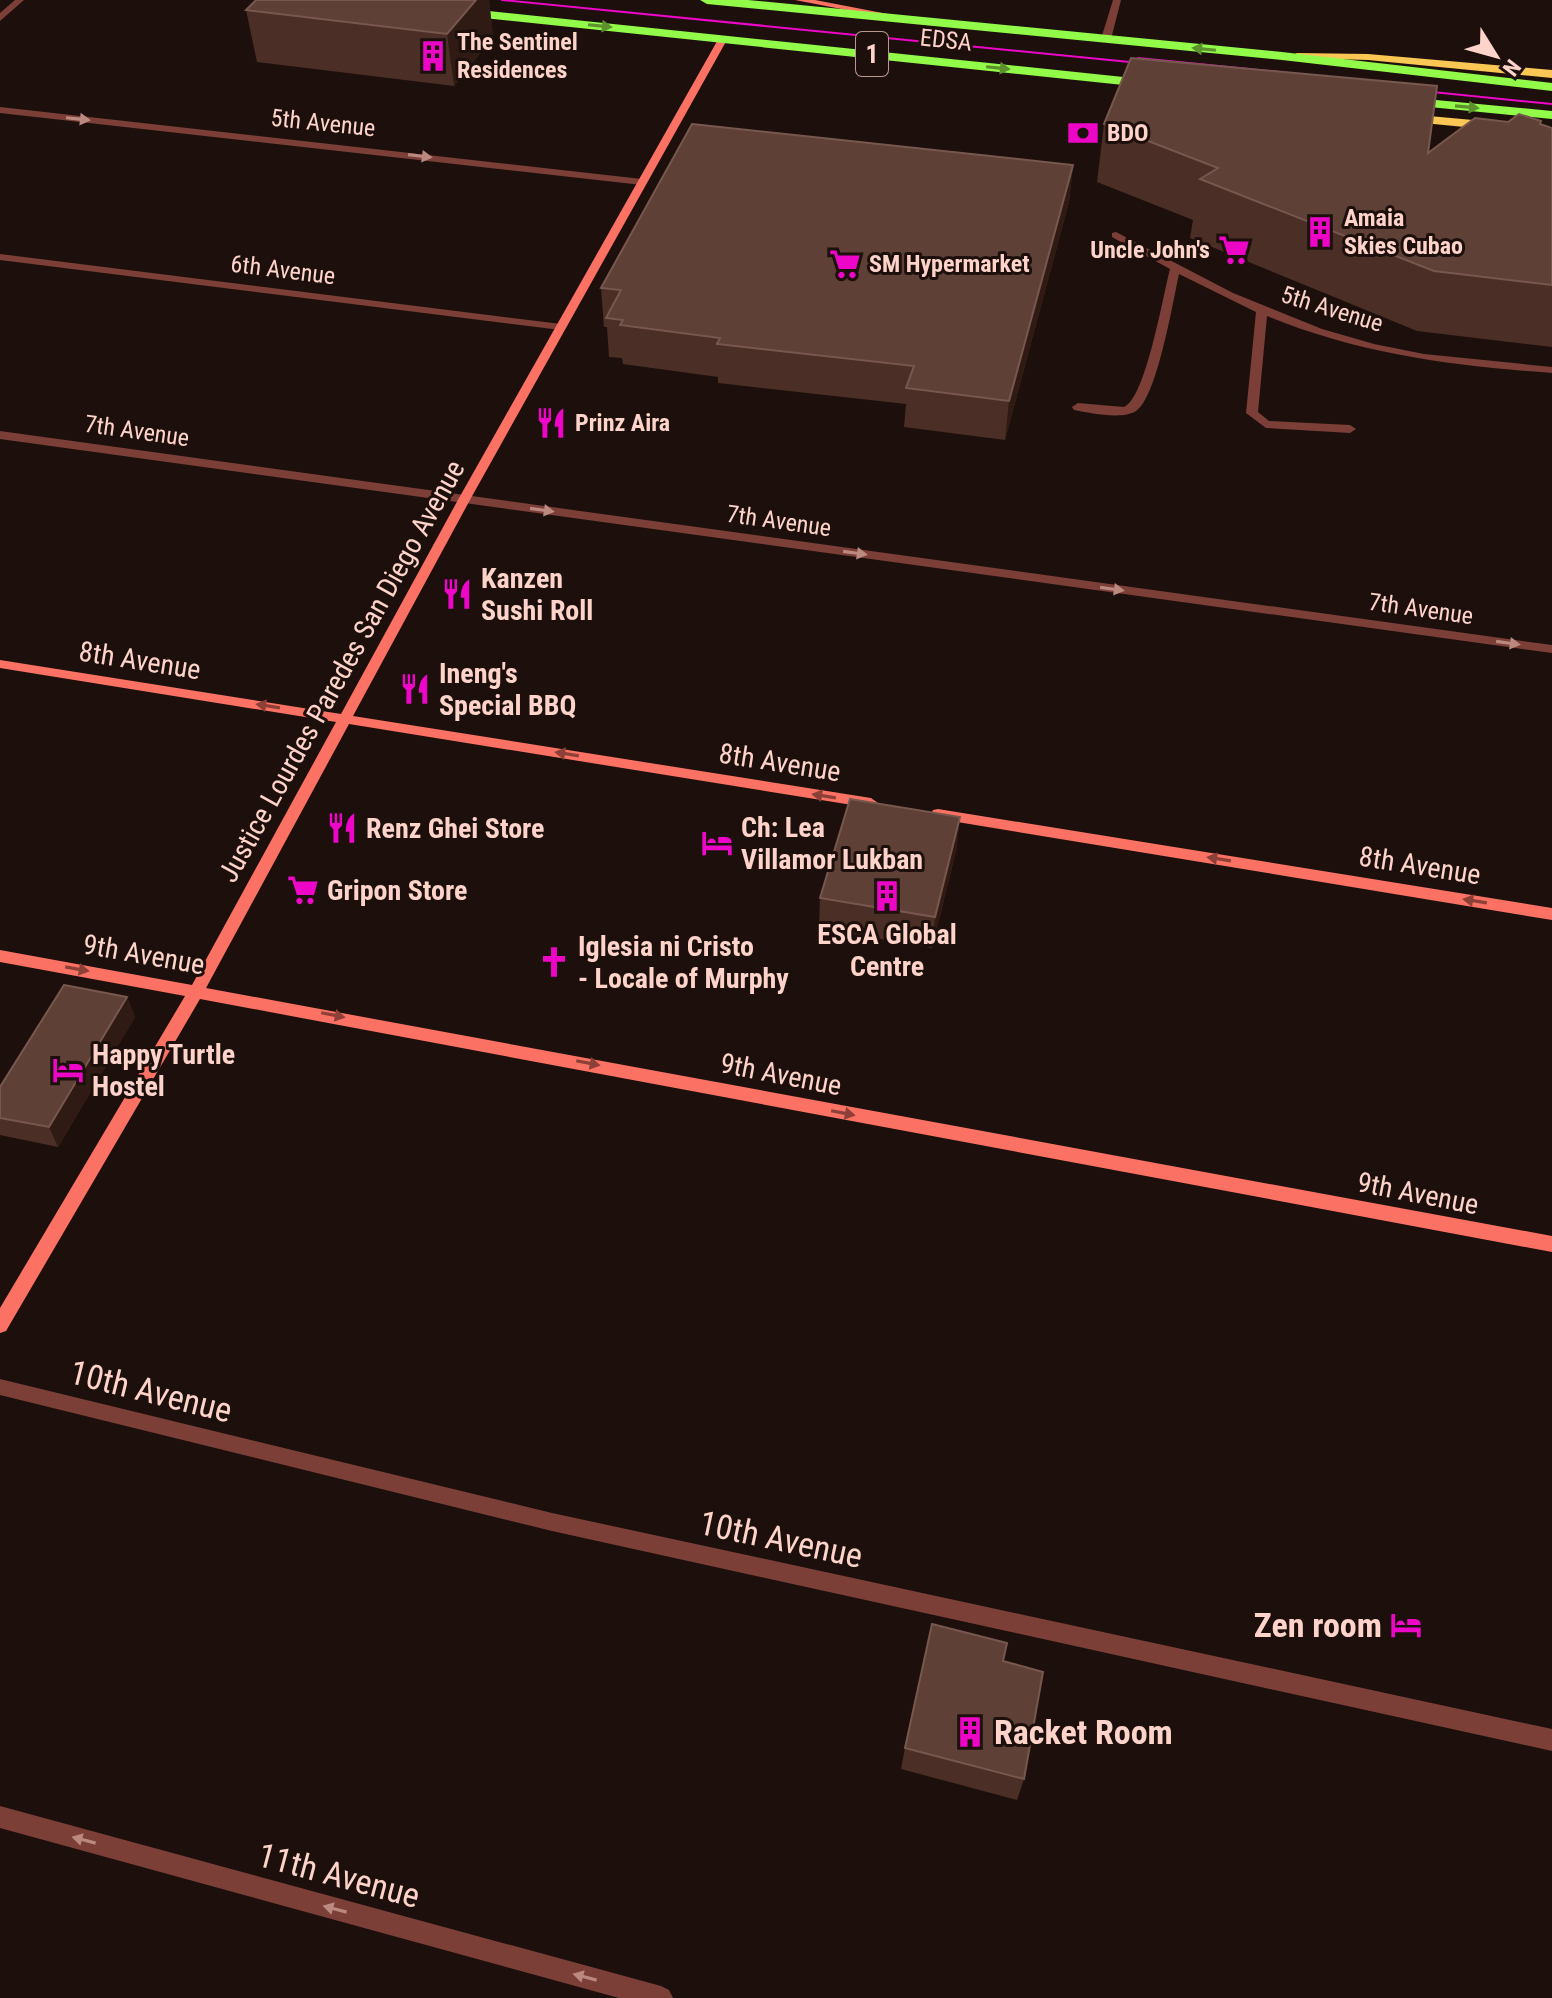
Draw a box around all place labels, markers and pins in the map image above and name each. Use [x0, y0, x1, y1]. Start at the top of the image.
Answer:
place label: The Sentinel Residences [457, 28, 578, 84]
building icon: The Sentinel Residences [416, 39, 450, 73]
bank icon: BDO [1066, 116, 1100, 150]
place label: BDO [1107, 119, 1149, 147]
place label: Amaia Skies Cubao [1344, 204, 1463, 260]
building icon: Amaia Skies Cubao [1303, 215, 1337, 249]
supermarket icon: Uncle John's [1217, 233, 1251, 267]
place label: Uncle John's [1090, 236, 1210, 264]
supermarket icon: SM Hypermarket [828, 247, 862, 281]
place label: SM Hypermarket [869, 250, 1030, 278]
restaurant icon: Prinz Aira [534, 406, 568, 440]
place label: Prinz Aira [575, 409, 670, 437]
place label: Kanzen Sushi Roll [481, 562, 593, 627]
restaurant icon: Kanzen Sushi Roll [440, 577, 474, 611]
place label: Ineng's Special BBQ [439, 657, 576, 722]
restaurant icon: Ineng's Special BBQ [398, 672, 432, 706]
restaurant icon: Renz Ghei Store [325, 811, 359, 845]
place label: Ch: Lea Villamor Lukban [741, 811, 923, 876]
place label: Renz Ghei Store [366, 812, 545, 845]
hotel icon: Ch: Lea Villamor Lukban [700, 826, 734, 860]
supermarket icon: Gripon Store [286, 873, 320, 907]
place label: Gripon Store [327, 874, 467, 907]
building icon: ESCA Global Centre [870, 879, 904, 913]
place label: ESCA Global Centre [817, 918, 957, 983]
place label: Iglesia ni Cristo - Locale of Murphy [578, 930, 789, 995]
church icon: Iglesia ni Cristo - Locale of Murphy [537, 945, 571, 979]
place label: Happy Turtle Hostel [92, 1038, 235, 1103]
hotel icon: Happy Turtle Hostel [51, 1053, 85, 1087]
place label: Zen room [1254, 1605, 1382, 1645]
hotel icon: Zen room [1389, 1608, 1423, 1642]
place label: Racket Room [994, 1712, 1173, 1752]
building icon: Racket Room [953, 1715, 987, 1749]

